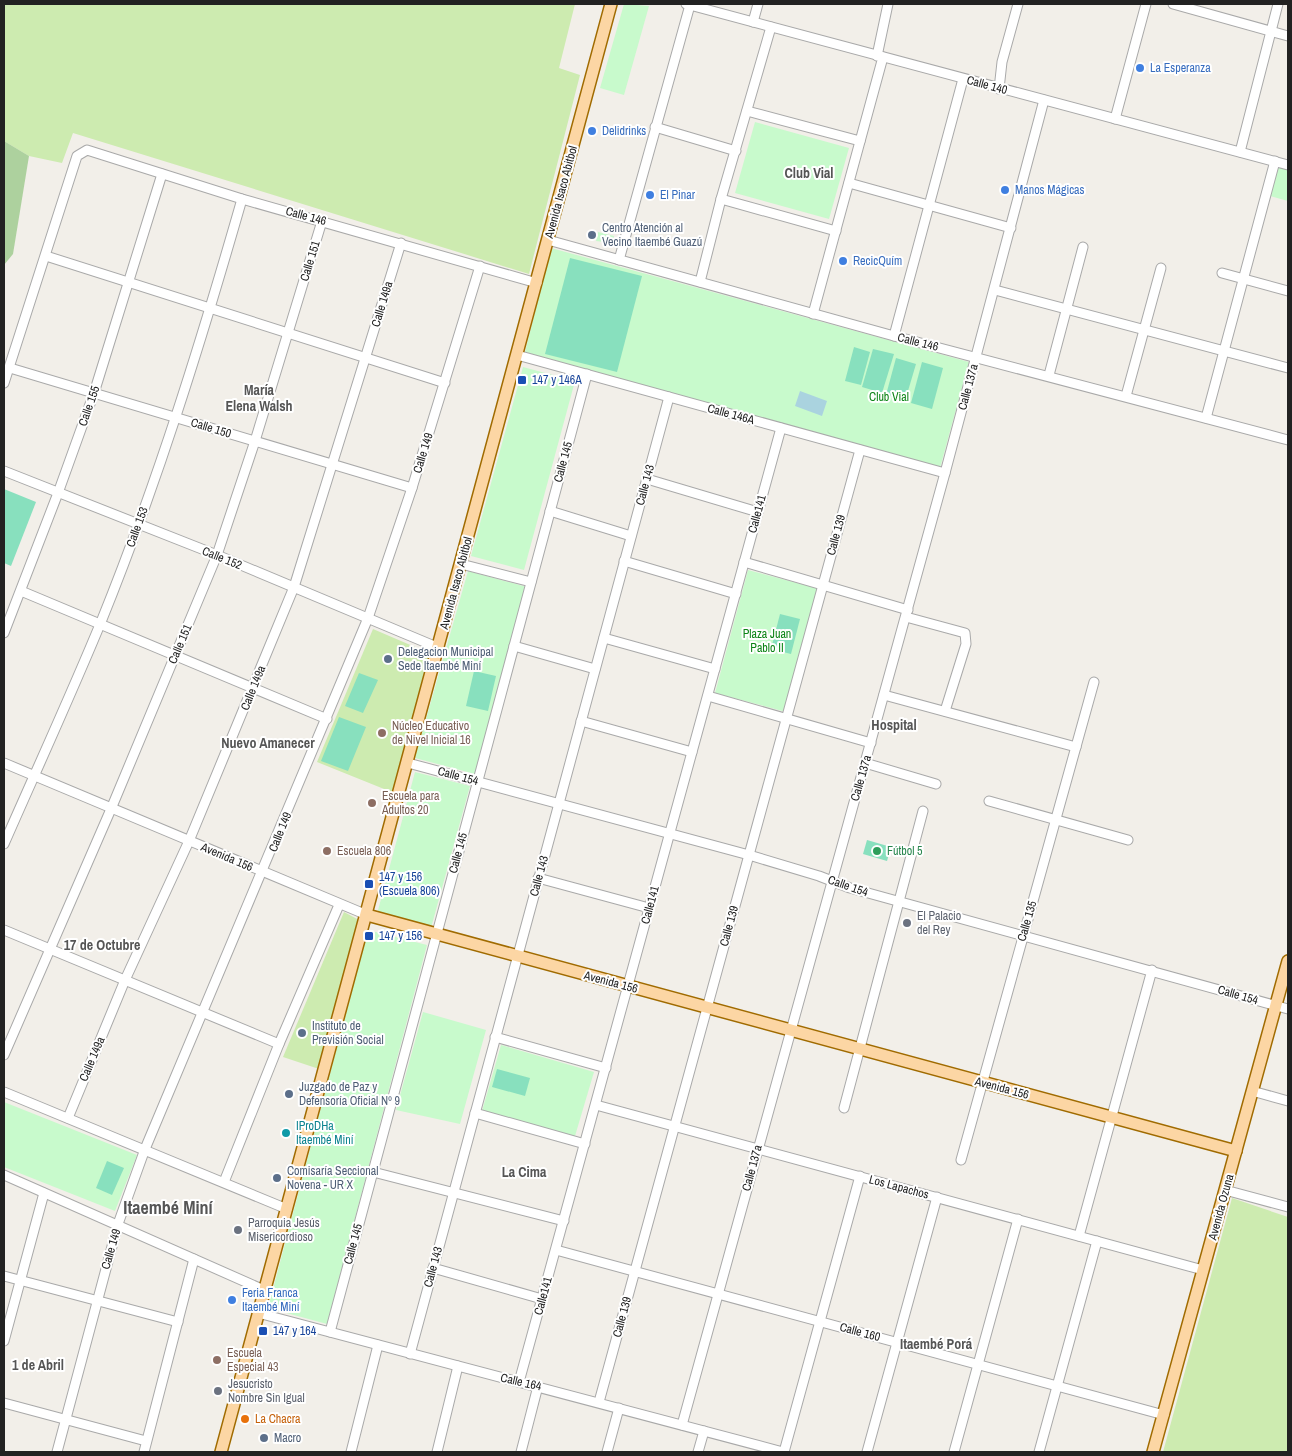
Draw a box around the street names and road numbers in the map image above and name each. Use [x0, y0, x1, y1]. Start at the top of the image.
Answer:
street label: Calle 140 [965, 72, 1009, 98]
street label: Avenida Isaco Abitbol [541, 144, 581, 241]
street label: Calle 146 [284, 203, 328, 229]
street label: Calle 151 [296, 238, 324, 283]
street label: Calle 149a [367, 279, 397, 329]
street label: Calle 146 [896, 329, 940, 355]
street label: Calle 137a [954, 362, 982, 412]
street label: Calle 155 [75, 383, 104, 428]
street label: Calle 146A [706, 400, 757, 428]
street label: Calle 150 [189, 414, 233, 442]
street label: Calle 149 [409, 431, 437, 475]
street label: Calle 145 [550, 439, 576, 484]
street label: Calle 143 [632, 463, 658, 507]
street label: Calle141 [744, 493, 770, 535]
street label: Calle 153 [122, 505, 152, 549]
street label: Calle 139 [823, 513, 849, 557]
street label: Avenida Isaco Abitbol [436, 535, 476, 632]
street label: Calle 152 [200, 543, 244, 573]
street label: Calle 151 [165, 621, 196, 666]
street label: Calle 149a [237, 663, 269, 713]
street label: Calle 137a [847, 753, 875, 803]
street label: Calle 154 [436, 763, 481, 789]
street label: Calle 149 [265, 810, 295, 854]
street label: Calle 145 [445, 830, 471, 875]
street label: Avenida 156 [198, 838, 255, 875]
street label: Calle 143 [526, 854, 552, 898]
street label: Calle 154 [826, 872, 871, 901]
street label: Calle141 [637, 884, 663, 926]
street label: Calle 135 [1014, 898, 1041, 943]
street label: Calle 139 [716, 904, 742, 948]
street label: Avenida 156 [581, 967, 640, 997]
street label: Calle 154 [1216, 982, 1261, 1009]
street label: Calle 149a [75, 1034, 109, 1084]
street label: Avenida 156 [972, 1073, 1031, 1103]
street label: Calle 137a [738, 1143, 766, 1193]
street label: Los Lapachos [867, 1171, 931, 1203]
street label: Avenida Ozuna [1204, 1172, 1238, 1243]
street label: Calle 145 [340, 1221, 366, 1266]
street label: Calle 149 [98, 1227, 124, 1271]
street label: Calle 143 [420, 1245, 446, 1289]
street label: Calle141 [530, 1275, 556, 1317]
street label: Calle 139 [609, 1295, 635, 1339]
street label: Calle 160 [838, 1319, 882, 1345]
street label: Calle 164 [499, 1370, 544, 1395]

